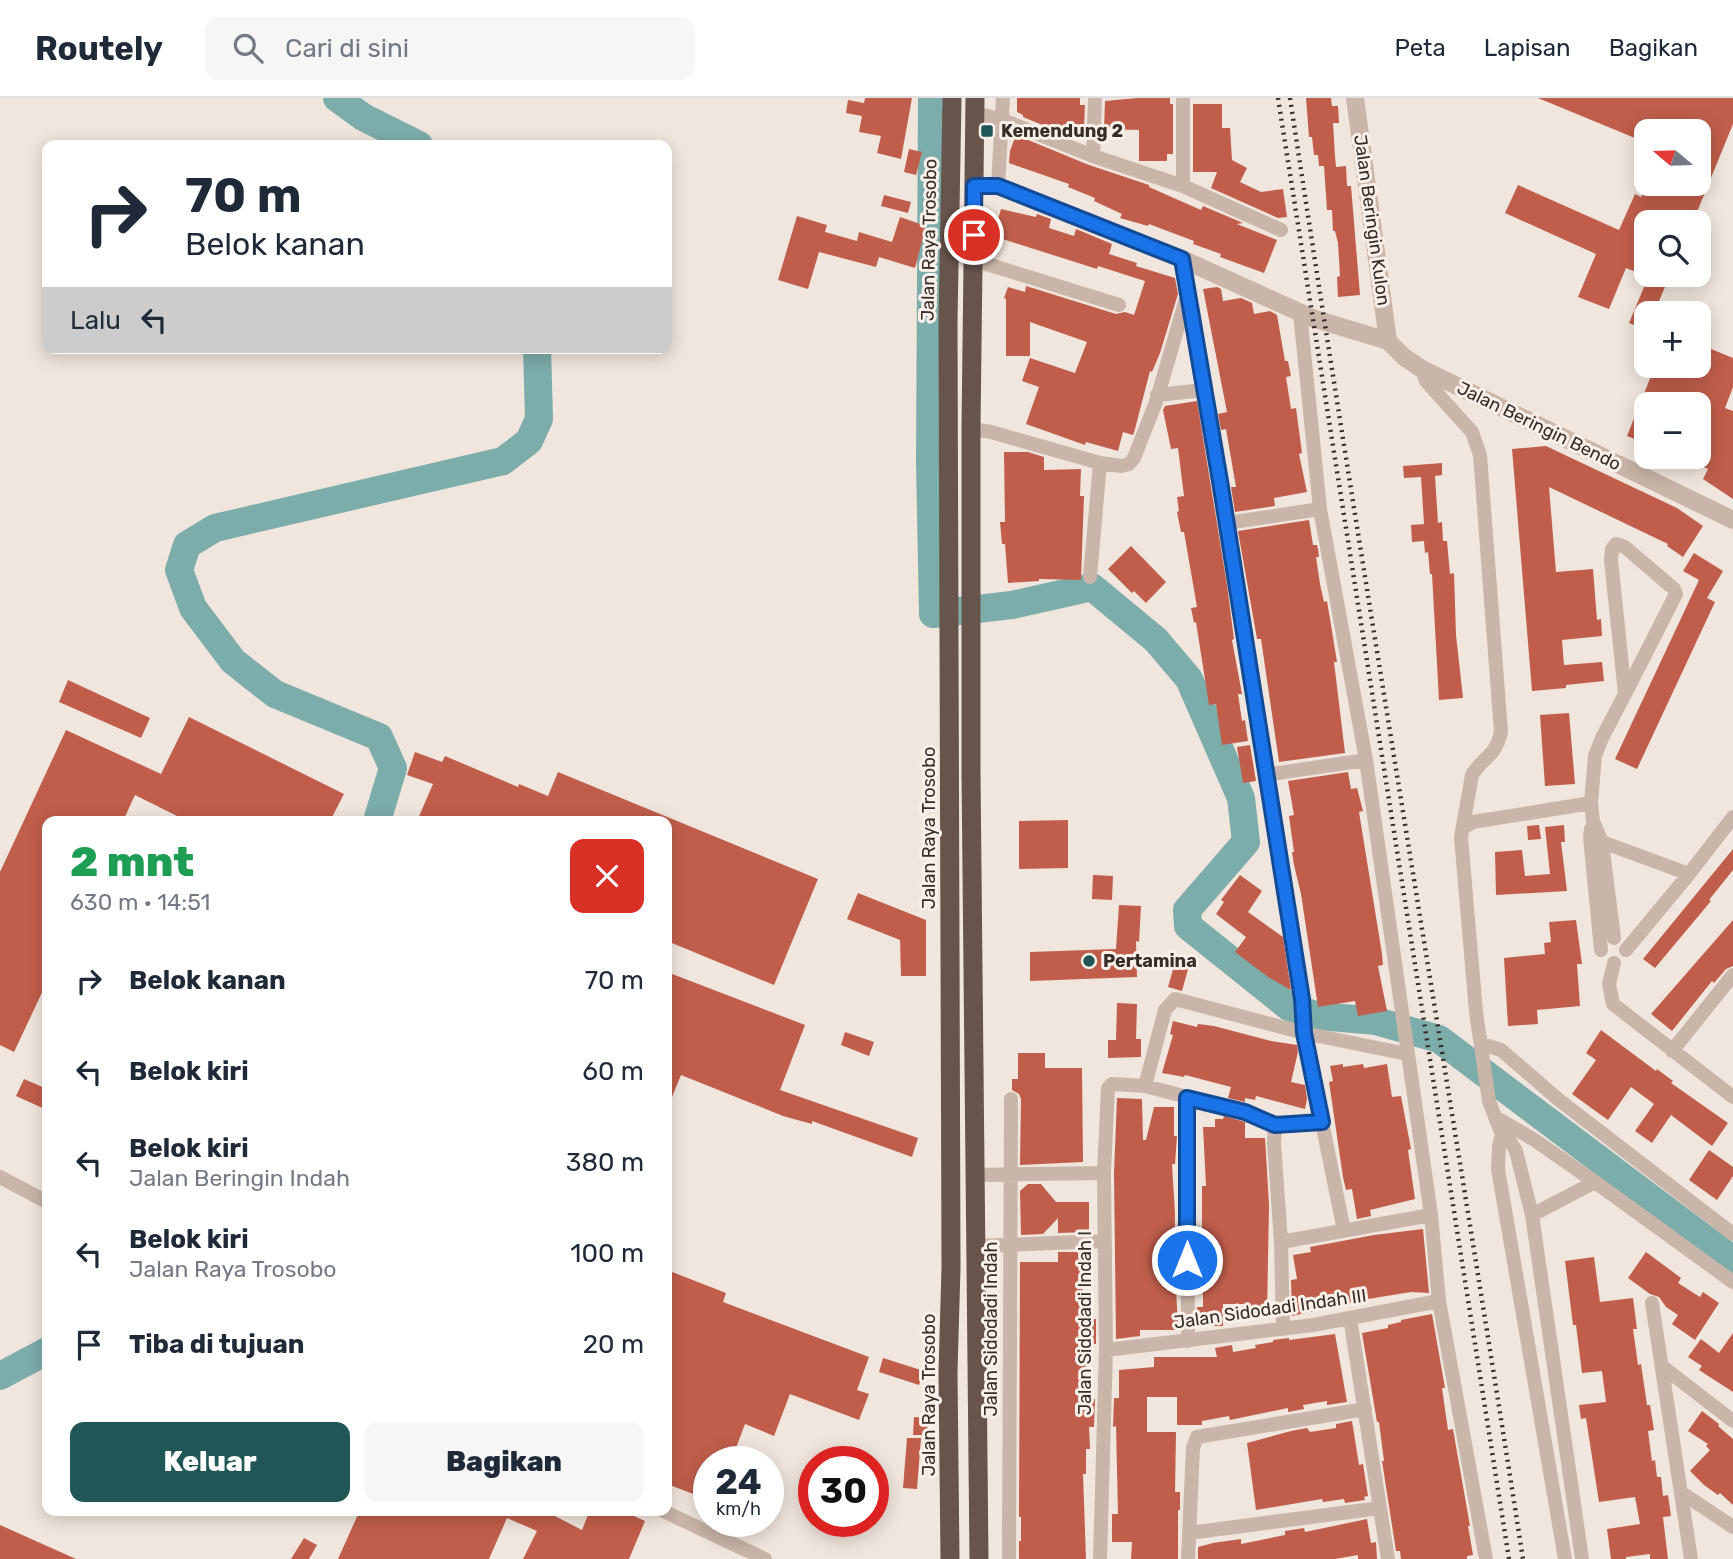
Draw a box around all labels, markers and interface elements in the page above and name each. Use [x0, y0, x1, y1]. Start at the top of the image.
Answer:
search box [205, 17, 695, 80]
text: Routely [35, 29, 163, 68]
icon: search [229, 29, 267, 67]
text: Cari di sini [285, 33, 409, 64]
text: Peta [1394, 34, 1446, 62]
text: Lapisan [1484, 34, 1571, 62]
text: Bagikan [1609, 34, 1698, 62]
north arrow [1634, 119, 1712, 196]
map controls [1634, 119, 1711, 469]
place label: Kemendung 2 [1001, 120, 1123, 142]
marker: Kemendung 2 [979, 123, 995, 139]
street label: Jalan Beringin Kulon [1349, 133, 1395, 307]
street label: Jalan Raya Trosobo [917, 159, 941, 321]
text: 70 m [185, 166, 302, 224]
icon: right [70, 168, 161, 259]
pin [944, 205, 1004, 265]
button: search [1634, 210, 1711, 287]
icon: arrive [955, 216, 993, 254]
text: Belok kanan [185, 225, 365, 263]
icon: left [135, 301, 173, 339]
button: + [1634, 301, 1711, 378]
text: Lalu [70, 305, 121, 336]
street label: Jalan Beringin Bendo [1453, 377, 1625, 475]
button: − [1634, 392, 1711, 469]
street label: Jalan Raya Trosobo [918, 747, 940, 909]
text: 2 mnt [70, 837, 194, 887]
button: close [570, 839, 644, 913]
text: 630 m · 14:51 [70, 888, 210, 916]
place label: Pertamina [1103, 950, 1197, 972]
marker: Pertamina [1081, 953, 1097, 969]
icon: right [70, 962, 108, 1000]
text: Belok kanan [129, 965, 286, 996]
text: 70 m [585, 965, 644, 996]
icon: left [70, 1053, 108, 1091]
text: Belok kiri [129, 1056, 249, 1087]
text: 60 m [582, 1056, 644, 1087]
text: Belok kiri [129, 1133, 249, 1164]
icon: left [70, 1144, 108, 1182]
text: 380 m [566, 1147, 644, 1178]
text: Jalan Beringin Indah [129, 1164, 350, 1192]
position arrow [1150, 1223, 1224, 1297]
text: Belok kiri [129, 1224, 249, 1255]
street label: Jalan Sidodadi Indah I [1074, 1231, 1096, 1415]
icon: left [70, 1235, 108, 1273]
text: 100 m [570, 1238, 644, 1269]
street label: Jalan Sidodadi Indah [980, 1241, 1002, 1417]
text: Jalan Raya Trosobo [129, 1255, 337, 1283]
street label: Jalan Sidodadi Indah III [1172, 1285, 1368, 1333]
street label: Jalan Raya Trosobo [918, 1314, 940, 1476]
icon: arrive [70, 1326, 108, 1364]
text: Tiba di tujuan [129, 1329, 304, 1360]
text: 20 m [583, 1329, 644, 1360]
button: Keluar [70, 1422, 350, 1502]
button: Bagikan [364, 1422, 644, 1502]
speed limit sign: 30 [798, 1446, 889, 1537]
text: 24 [715, 1461, 762, 1503]
text: km/h [716, 1498, 761, 1520]

